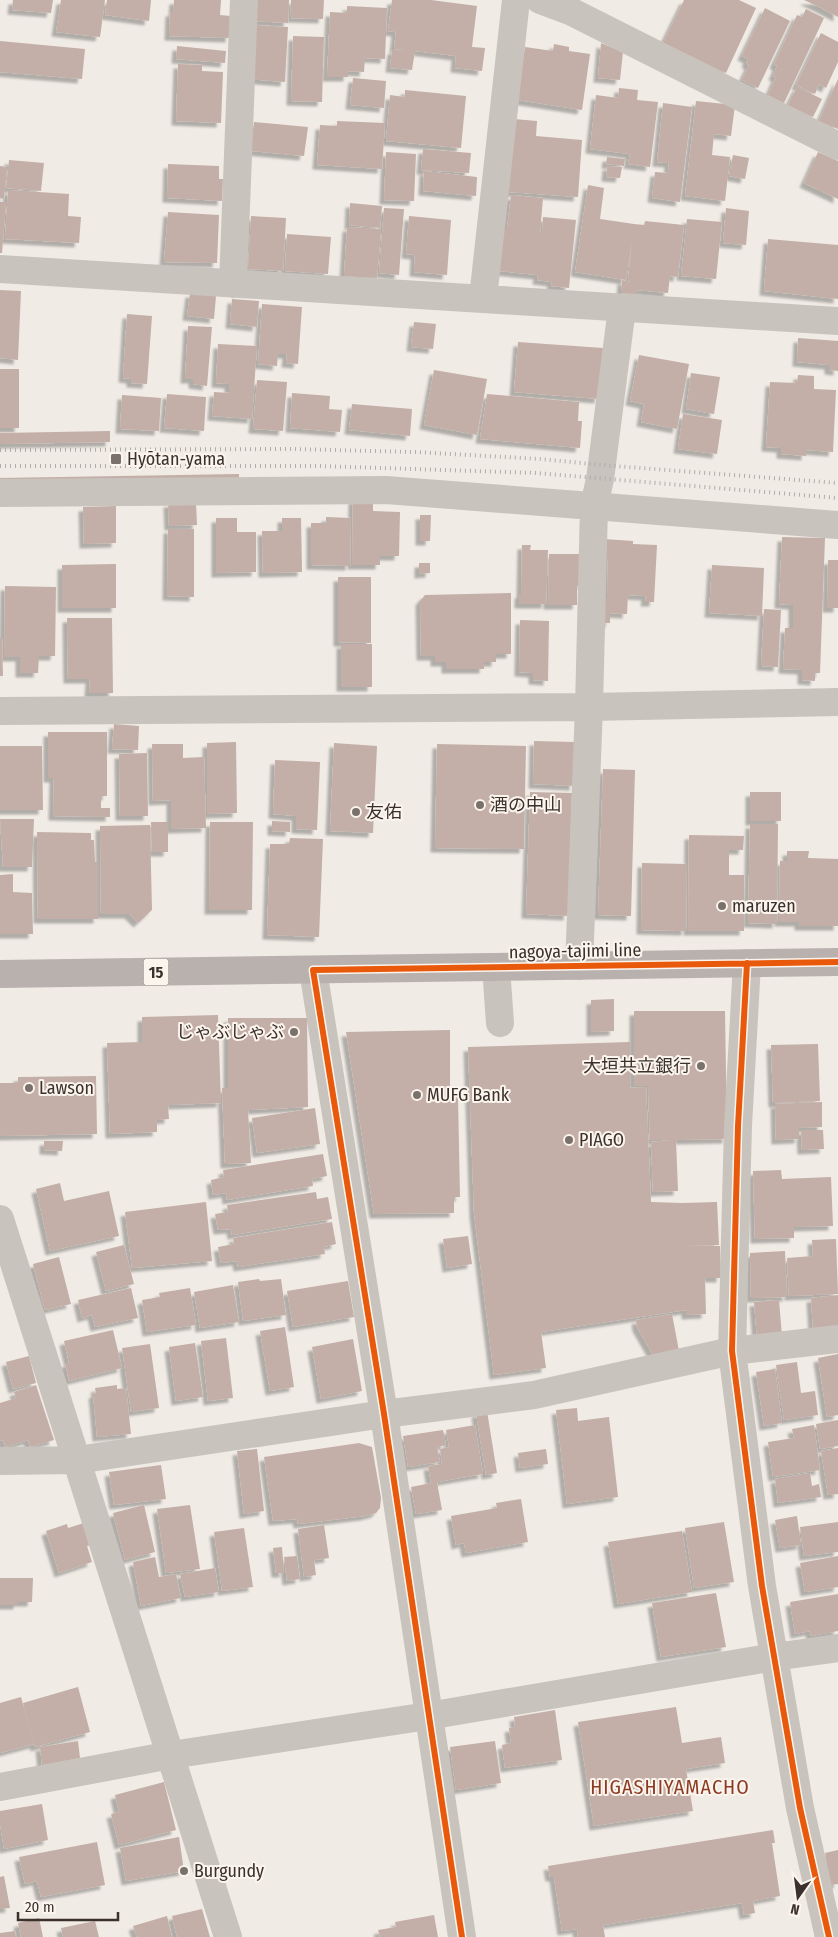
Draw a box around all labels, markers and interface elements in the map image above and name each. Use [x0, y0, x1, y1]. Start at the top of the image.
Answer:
place label: Hyōtan-yama [127, 448, 225, 470]
marker: Hyōtan-yama [109, 452, 123, 466]
place label: 酒の中山 [490, 794, 562, 816]
marker: 酒の中山 [474, 799, 486, 811]
place label: 友佑 [366, 801, 402, 823]
marker: 友佑 [350, 806, 362, 818]
place label: maruzen [732, 895, 796, 917]
marker: maruzen [716, 900, 728, 912]
street label: nagoya-tajimi line [509, 939, 641, 963]
road number: 15 [144, 959, 168, 986]
place label: じゃぶじゃぶ [176, 1021, 284, 1043]
marker: じゃぶじゃぶ [288, 1026, 300, 1038]
place label: 大垣共立銀行 [583, 1055, 691, 1077]
marker: 大垣共立銀行 [695, 1060, 707, 1072]
place label: Lawson [39, 1077, 94, 1099]
marker: Lawson [23, 1082, 35, 1094]
place label: MUFG Bank [427, 1084, 510, 1106]
marker: MUFG Bank [411, 1089, 423, 1101]
place label: PIAGO [579, 1129, 624, 1151]
marker: PIAGO [563, 1134, 575, 1146]
district label: HIGASHIYAMACHO [590, 1775, 750, 1799]
place label: Burgundy [194, 1860, 264, 1882]
marker: Burgundy [178, 1865, 190, 1877]
north arrow [773, 1872, 823, 1922]
scale bar [18, 1890, 118, 1922]
text: 20 m [25, 1898, 55, 1916]
text: N [789, 1900, 801, 1918]

